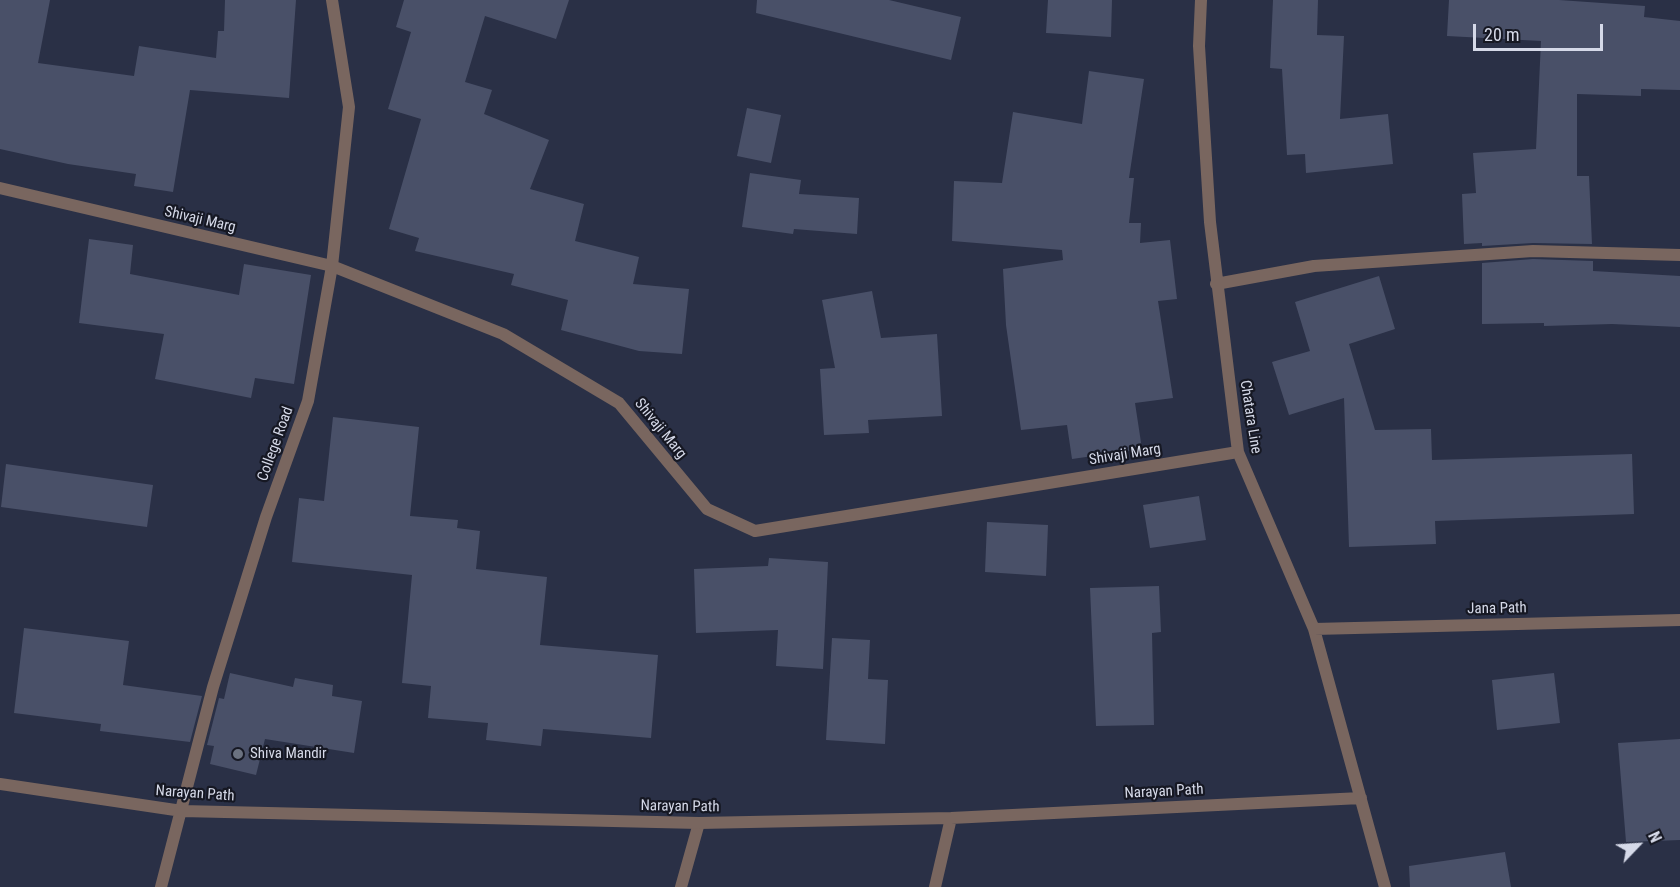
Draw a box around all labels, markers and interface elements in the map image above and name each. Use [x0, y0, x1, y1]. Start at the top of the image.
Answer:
scale bar [1476, 12, 1606, 50]
text: 20 m [1484, 24, 1519, 45]
street label: Shivaji Marg [163, 203, 237, 237]
street label: Chatara Line [1235, 379, 1265, 455]
street label: Shivaji Marg [630, 395, 690, 463]
street label: College Road [254, 404, 298, 484]
street label: Shivaji Marg [1088, 440, 1162, 470]
street label: Jana Path [1467, 599, 1527, 619]
place label: Shiva Mandir [250, 745, 327, 763]
marker: Shiva Mandir [231, 747, 245, 761]
street label: Narayan Path [1124, 781, 1204, 803]
street label: Narayan Path [155, 782, 235, 806]
street label: Narayan Path [640, 797, 720, 817]
north arrow [1608, 815, 1668, 875]
text: N [1644, 829, 1665, 846]

